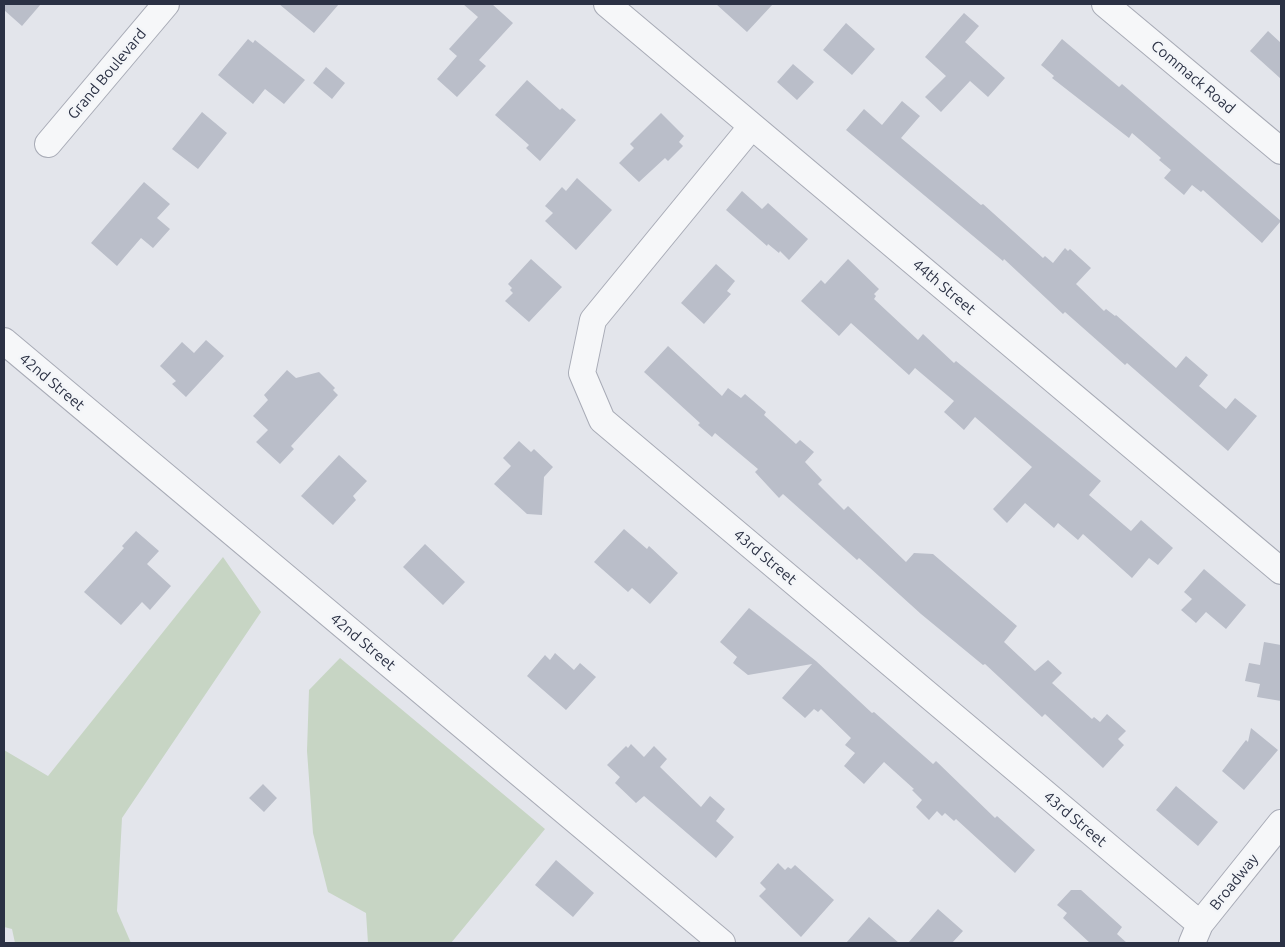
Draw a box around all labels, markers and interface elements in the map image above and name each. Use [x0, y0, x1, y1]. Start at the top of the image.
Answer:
street label: Grand Boulevard [64, 25, 150, 123]
street label: Commack Road [1147, 37, 1239, 117]
street label: 44th Street [909, 255, 979, 319]
street label: 42nd Street [16, 350, 88, 414]
street label: 43rd Street [730, 525, 800, 589]
street label: 42nd Street [327, 610, 399, 674]
street label: 43rd Street [1040, 787, 1110, 851]
street label: Broadway [1206, 850, 1262, 914]

